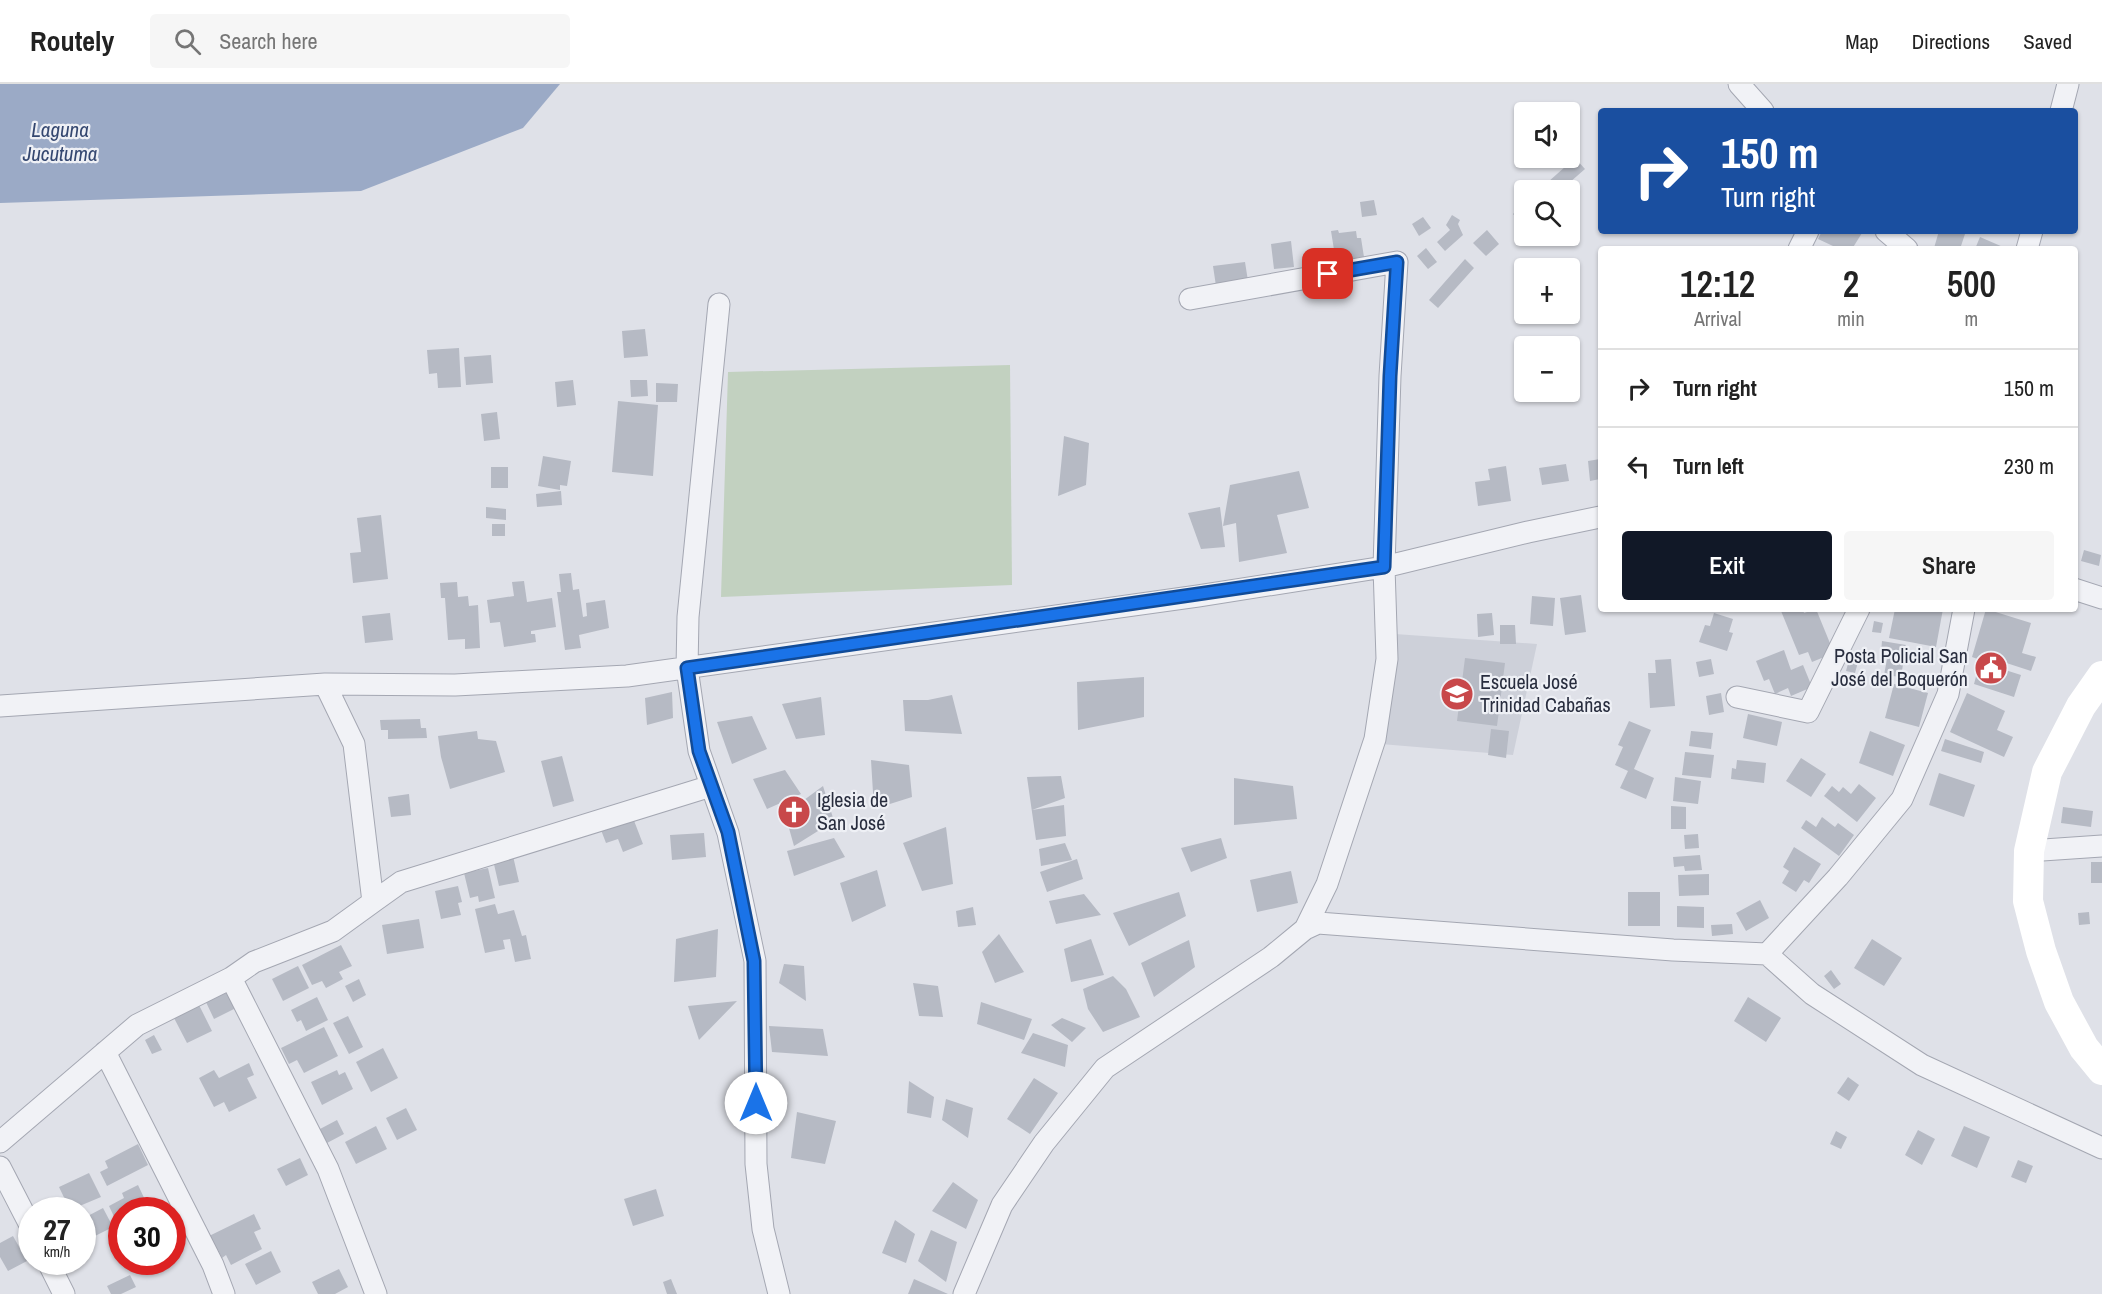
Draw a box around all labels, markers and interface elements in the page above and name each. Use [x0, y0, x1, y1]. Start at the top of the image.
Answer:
search box [150, 14, 570, 68]
text: Routely [30, 22, 114, 60]
icon: search [171, 25, 204, 58]
text: Search here [219, 26, 317, 56]
text: Map [1845, 27, 1879, 56]
text: Directions [1912, 27, 1990, 56]
text: Saved [2023, 27, 2072, 56]
map controls [1514, 102, 1580, 402]
button: sound [1514, 102, 1580, 168]
water label: Laguna Jucutuma [22, 115, 97, 168]
text: 150 m [1721, 125, 1819, 181]
icon: right [1622, 132, 1700, 210]
text: Turn right [1721, 179, 1815, 215]
button: search [1514, 180, 1580, 246]
pin [1302, 248, 1353, 299]
icon: arrive [1311, 257, 1344, 290]
button: + [1514, 258, 1580, 324]
text: 12:12 [1680, 260, 1755, 308]
text: 2 [1843, 260, 1859, 308]
text: 500 [1947, 260, 1996, 308]
text: Arrival [1694, 305, 1741, 332]
text: min [1837, 305, 1865, 332]
text: m [1964, 305, 1978, 332]
button: − [1514, 336, 1580, 402]
icon: right [1622, 372, 1655, 405]
text: Turn right [1673, 373, 1757, 403]
text: 150 m [2004, 373, 2054, 403]
icon: left [1622, 450, 1655, 483]
text: Turn left [1673, 451, 1744, 481]
text: 230 m [2004, 451, 2054, 481]
button: Exit [1622, 531, 1832, 600]
button: Share [1844, 531, 2054, 600]
place label: Posta Policial San José del Boquerón [1831, 642, 1968, 692]
public building icon: Posta Policial San José del Boquerón [1973, 650, 2009, 686]
place label: Escuela José Trinidad Cabañas [1480, 668, 1611, 718]
school or university icon: Escuela José Trinidad Cabañas [1439, 676, 1475, 712]
place label: Iglesia de San José [817, 786, 888, 836]
church icon: Iglesia de San José [776, 794, 812, 830]
position arrow [724, 1071, 788, 1135]
speed limit sign: 30 [108, 1197, 186, 1275]
text: 27 [43, 1209, 71, 1249]
text: km/h [44, 1241, 70, 1262]

